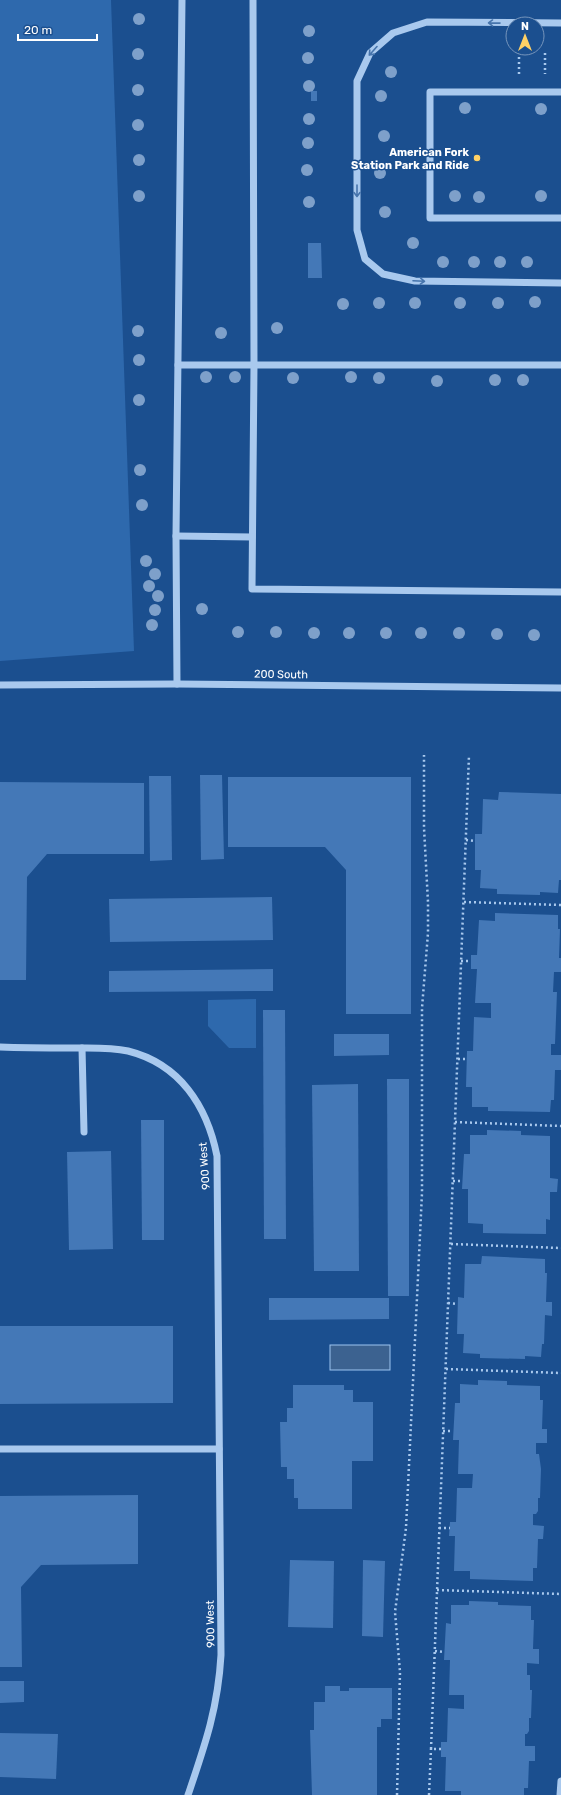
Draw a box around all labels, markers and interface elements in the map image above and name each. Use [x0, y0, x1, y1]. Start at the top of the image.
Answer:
scale bar [18, 16, 97, 42]
north arrow [505, 16, 545, 56]
one-way arrow [488, 19, 501, 27]
text: N [521, 20, 529, 33]
text: 20 m [24, 23, 52, 37]
one-way arrow [369, 46, 378, 57]
place label: American Fork Station Park and Ride [351, 146, 470, 172]
marker: American Fork Station Park and Ride [472, 153, 482, 163]
one-way arrow [353, 184, 361, 197]
one-way arrow [412, 278, 425, 285]
street label: 200 South [254, 668, 308, 681]
street label: 900 West [196, 1141, 213, 1190]
street label: 900 West [204, 1599, 217, 1648]

